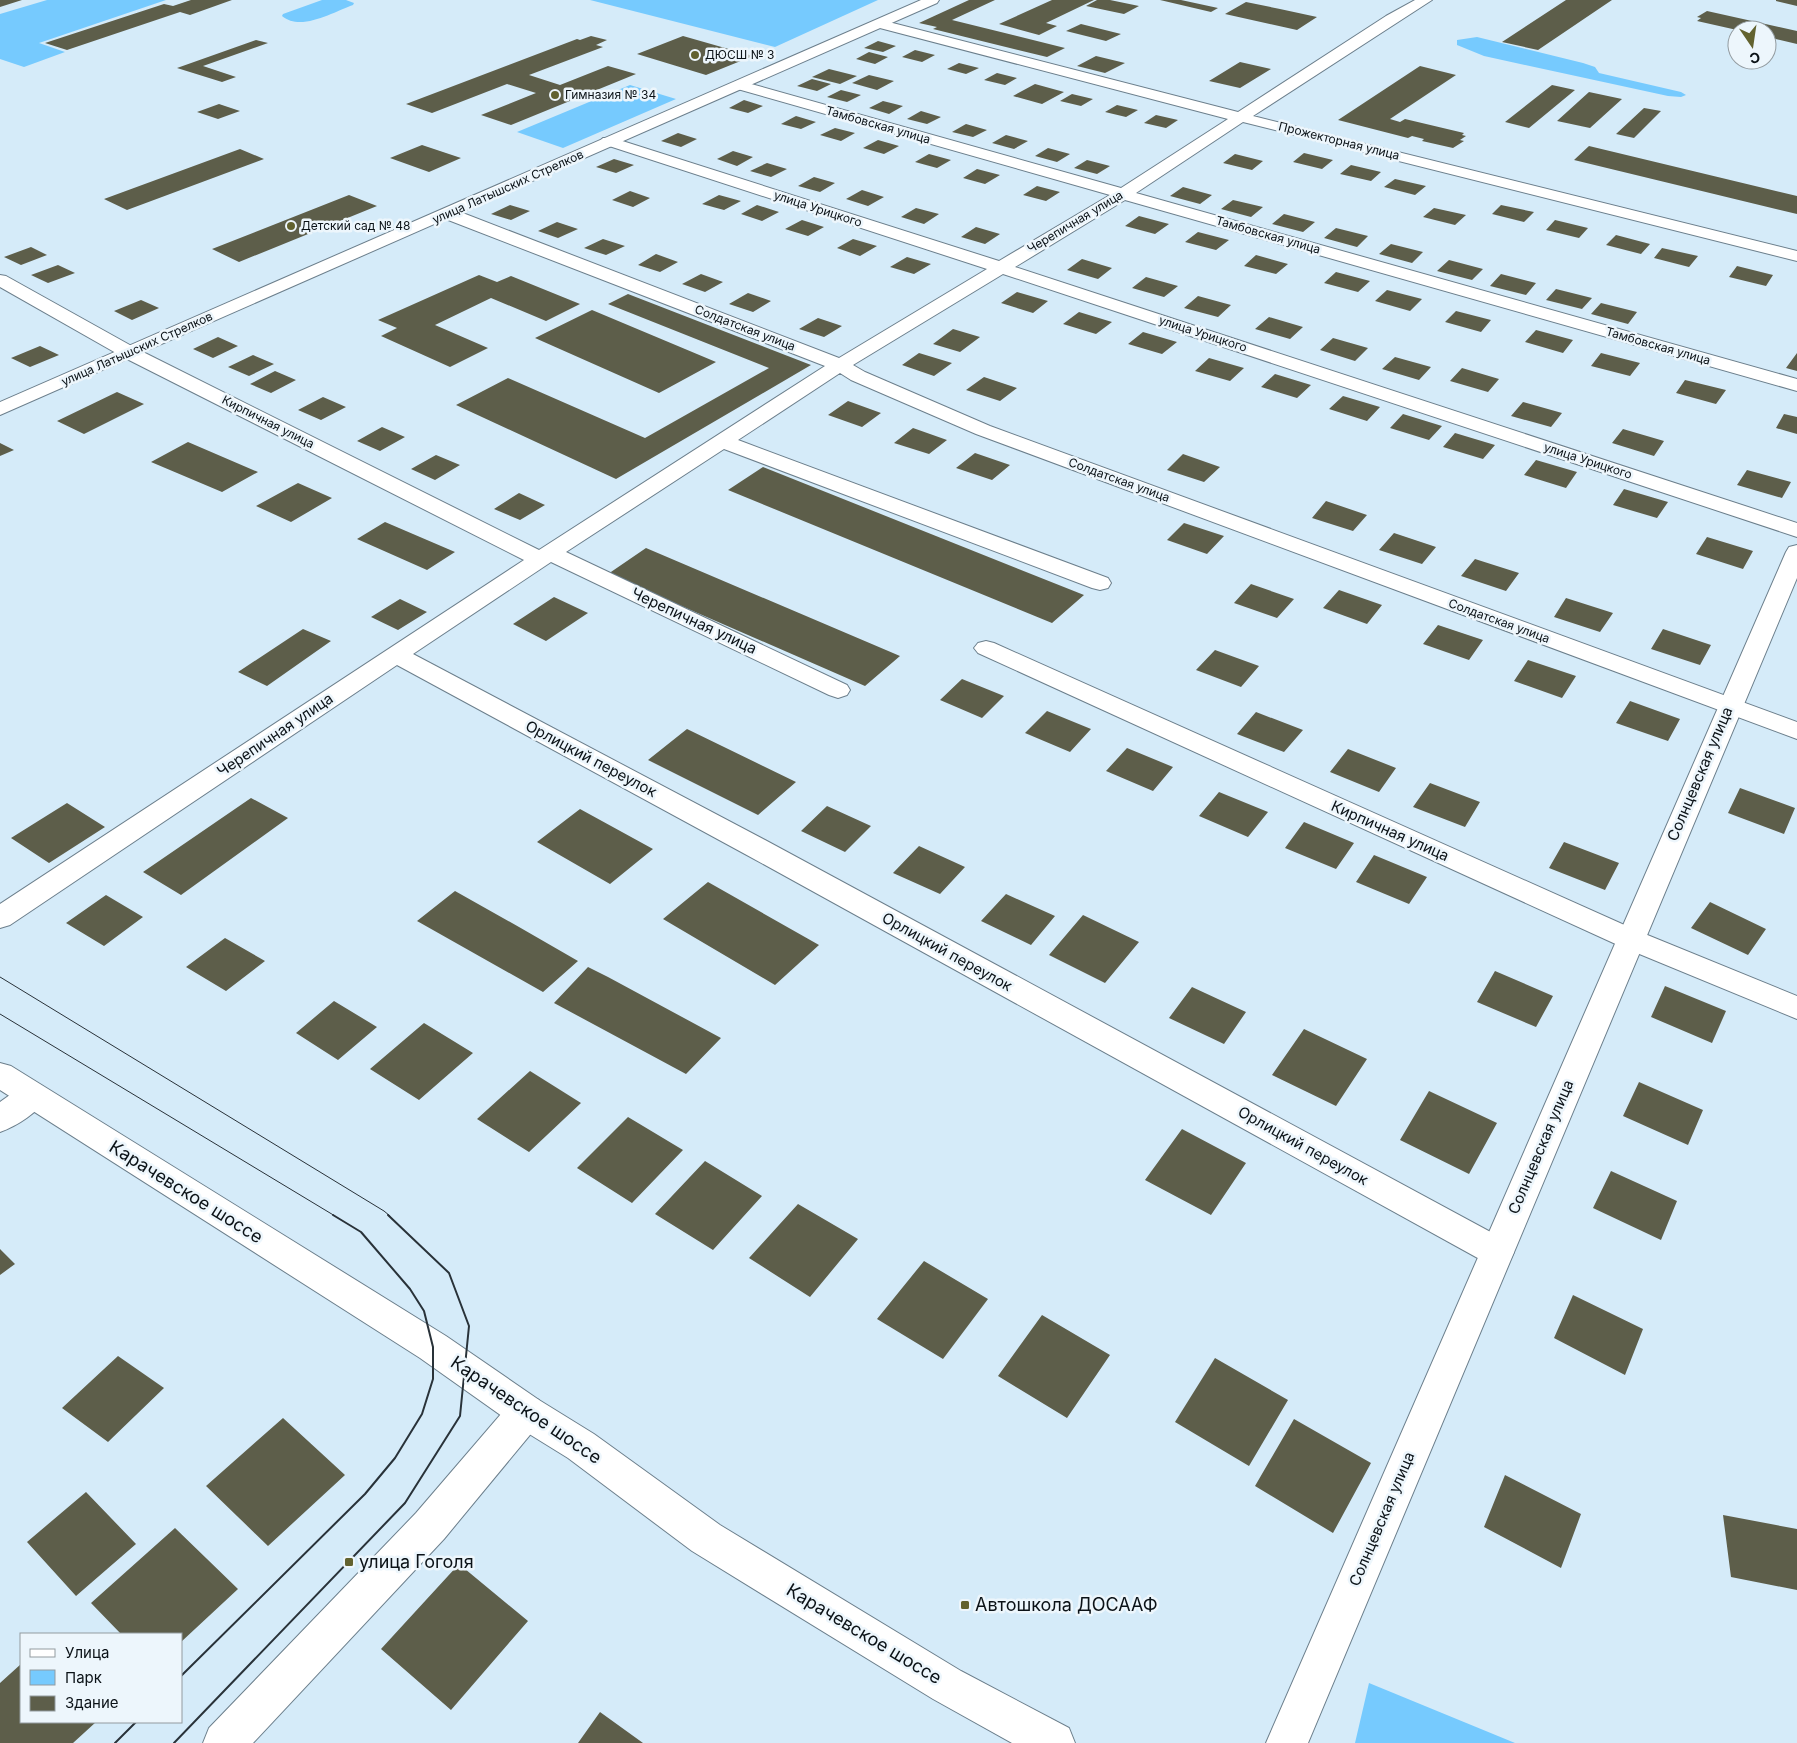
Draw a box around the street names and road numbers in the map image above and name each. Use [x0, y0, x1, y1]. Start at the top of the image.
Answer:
street label: Тамбовская улица [824, 102, 932, 147]
street label: Прожекторная улица [1277, 118, 1401, 163]
street label: улица Латышских Стрелков [430, 146, 586, 227]
street label: улица Урицкого [772, 187, 864, 230]
street label: Черепичная улица [1024, 187, 1125, 256]
street label: Тамбовская улица [1214, 212, 1322, 257]
street label: Солдатская улица [693, 301, 798, 354]
street label: улица Латышских Стрелков [59, 308, 215, 389]
street label: улица Урицкого [1157, 312, 1249, 355]
street label: Тамбовская улица [1604, 323, 1712, 368]
street label: Кирпичная улица [220, 392, 317, 451]
street label: улица Урицкого [1542, 439, 1634, 482]
street label: Солдатская улица [1066, 454, 1172, 505]
street label: Черепичная улица [629, 583, 760, 658]
street label: Солдатская улица [1446, 595, 1552, 646]
street label: Черепичная улица [213, 689, 336, 780]
street label: Солнцевская улица [1663, 704, 1736, 844]
street label: Орлицкий переулок [522, 716, 660, 801]
street label: Кирпичная улица [1328, 796, 1452, 865]
street label: Орлицкий переулок [879, 908, 1016, 995]
street label: Солнцевская улица [1504, 1077, 1577, 1217]
street label: Орлицкий переулок [1235, 1102, 1372, 1189]
street label: Карачевское шоссе [106, 1136, 267, 1247]
street label: Карачевское шоссе [447, 1351, 606, 1468]
street label: Солнцевская улица [1345, 1449, 1418, 1589]
street label: Карачевское шоссе [783, 1579, 946, 1688]

